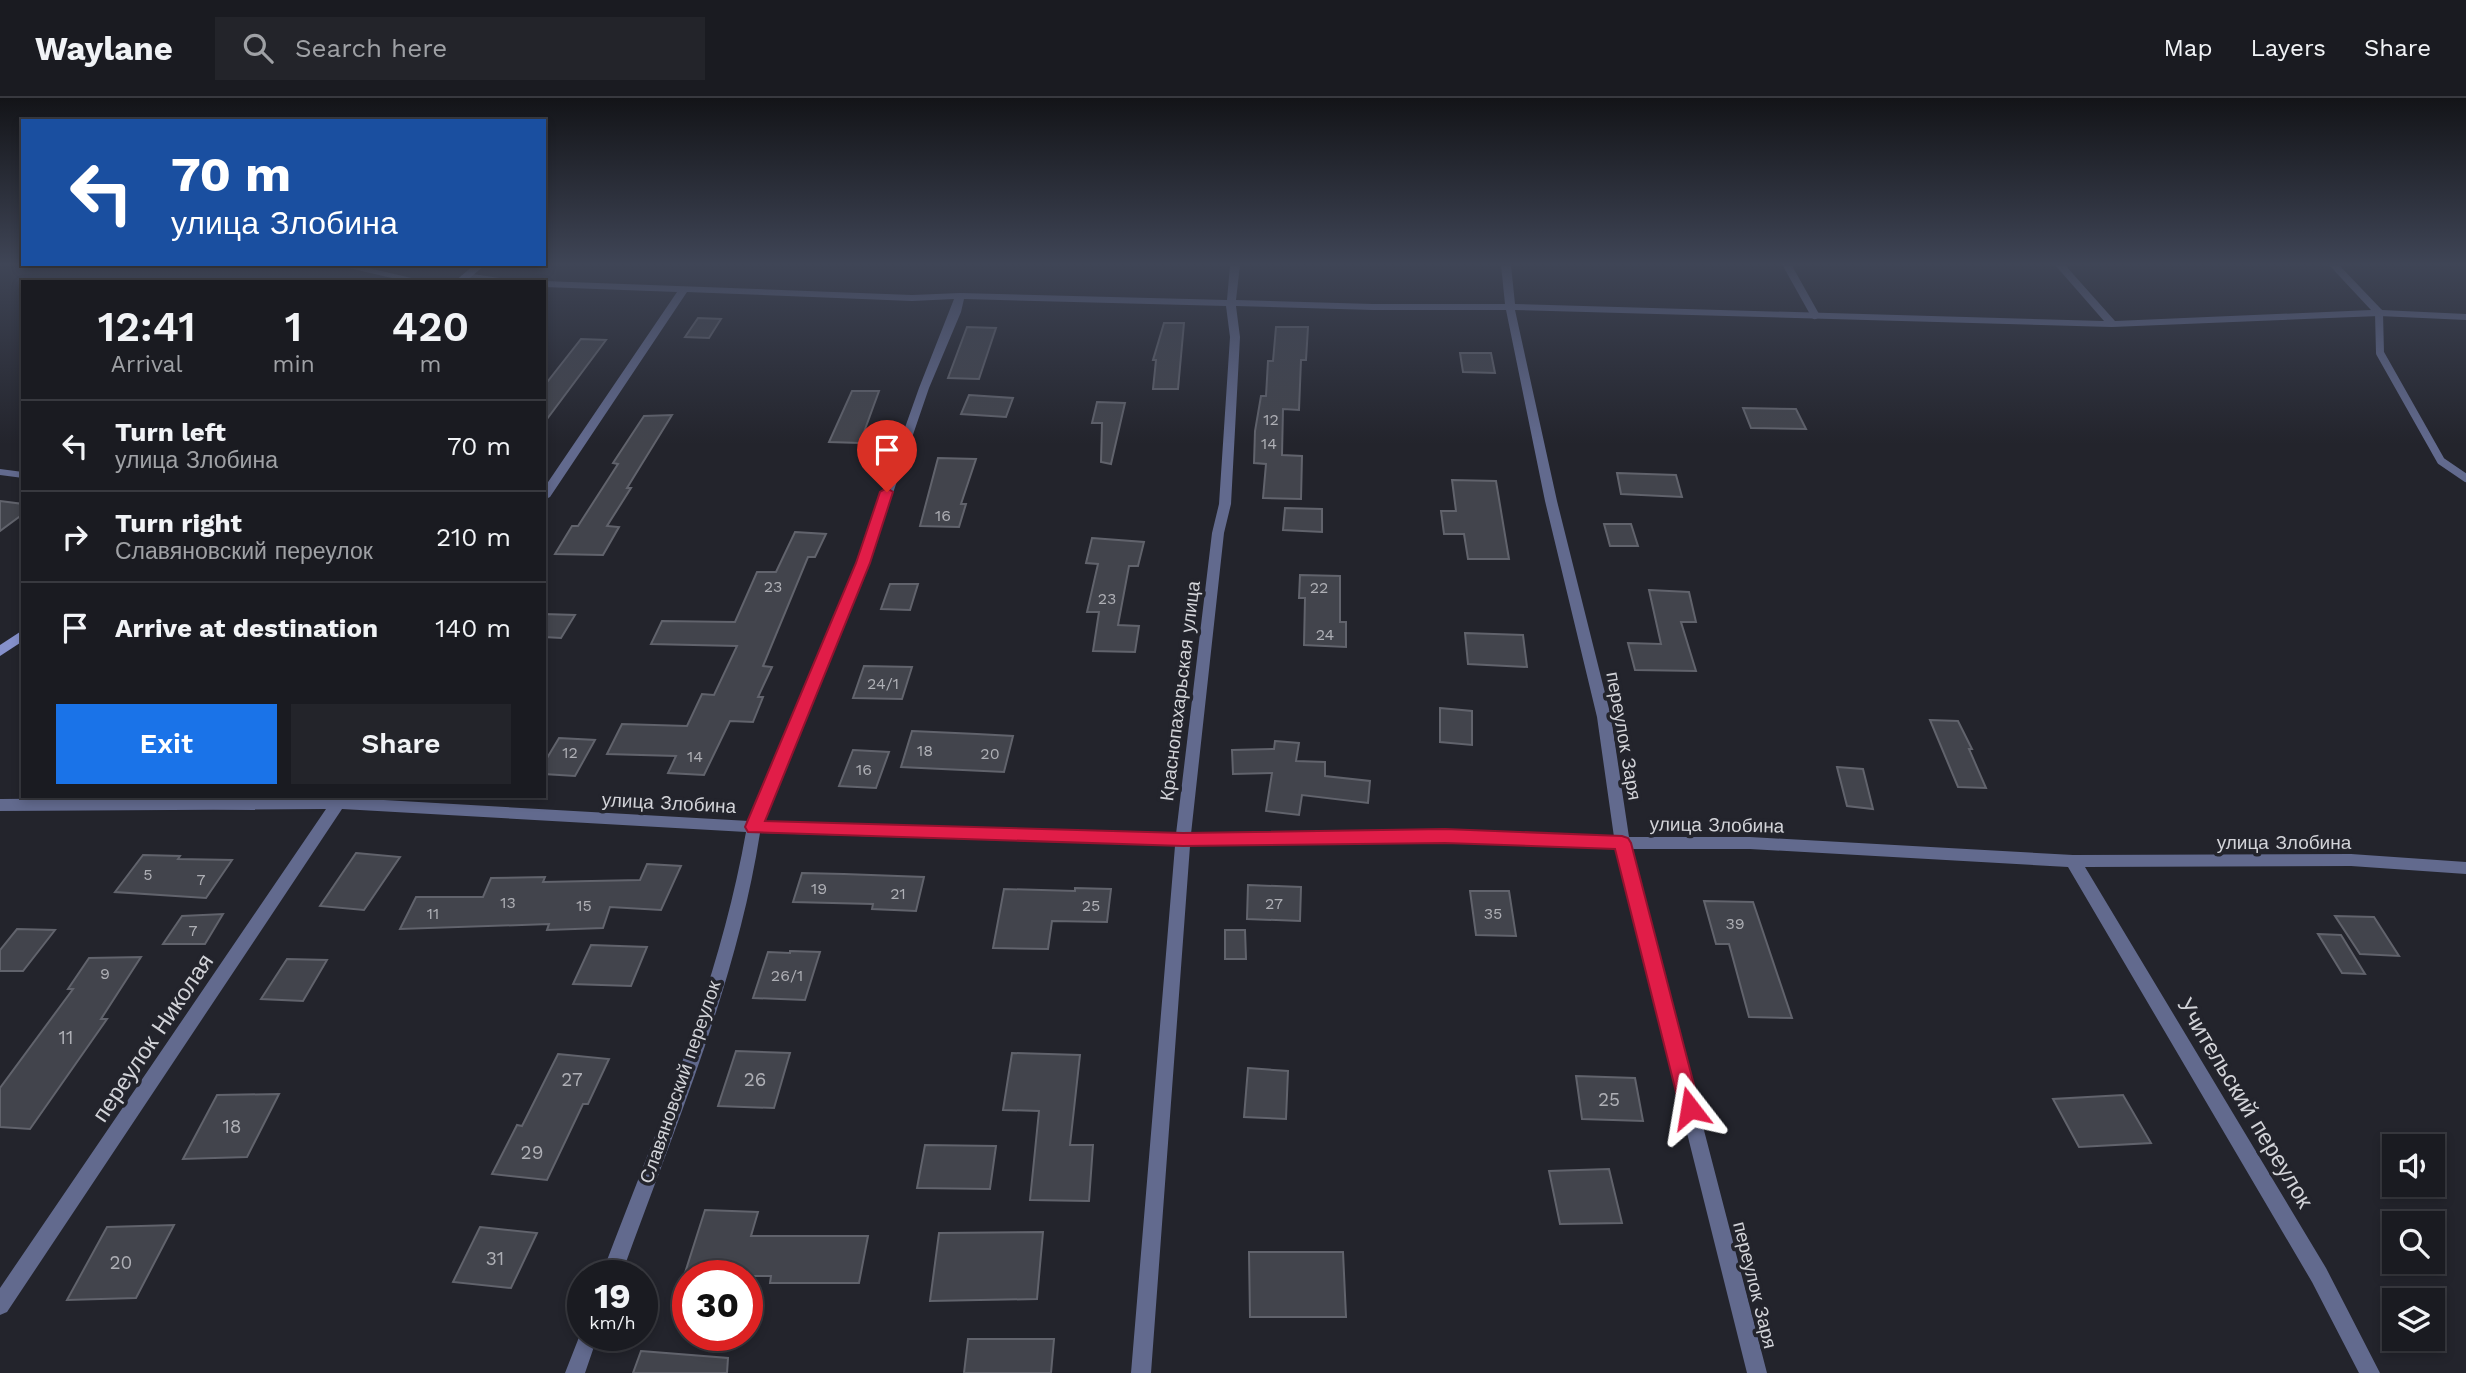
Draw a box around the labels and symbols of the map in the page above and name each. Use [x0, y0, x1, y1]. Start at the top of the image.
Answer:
house number: 12 [1263, 410, 1279, 429]
pin [857, 420, 917, 492]
house number: 14 [1261, 434, 1277, 453]
house number: 16 [935, 506, 951, 525]
house number: 23 [764, 577, 782, 596]
house number: 22 [1310, 578, 1328, 597]
street label: Краснопахарьская улица [1155, 579, 1205, 802]
house number: 23 [1098, 589, 1116, 608]
house number: 24 [1316, 625, 1335, 644]
street label: переулок Заря [1601, 670, 1647, 802]
house number: 24/1 [867, 674, 899, 693]
house number: 18 [917, 741, 933, 760]
house number: 12 [562, 743, 578, 762]
house number: 20 [980, 744, 1000, 763]
house number: 14 [687, 747, 703, 766]
house number: 16 [856, 760, 872, 779]
street label: улица Злобина [601, 788, 737, 818]
street label: улица Злобина [1650, 812, 1785, 838]
street label: улица Злобина [2217, 831, 2352, 854]
house number: 5 [143, 865, 153, 884]
house number: 7 [197, 870, 206, 889]
house number: 19 [811, 879, 827, 898]
house number: 21 [890, 884, 906, 903]
house number: 13 [500, 893, 516, 912]
house number: 27 [1265, 894, 1283, 913]
house number: 15 [576, 896, 592, 915]
house number: 25 [1082, 896, 1100, 915]
house number: 11 [427, 904, 439, 923]
house number: 35 [1484, 904, 1502, 923]
house number: 39 [1725, 914, 1745, 933]
house number: 7 [189, 921, 198, 940]
street label: переулок Николая [87, 949, 219, 1127]
house number: 9 [100, 964, 110, 983]
house number: 26/1 [771, 966, 803, 985]
street label: Славяновский переулок [634, 977, 726, 1186]
street label: Учительский переулок [2172, 993, 2319, 1214]
house number: 11 [59, 1026, 73, 1049]
house number: 27 [561, 1068, 583, 1091]
house number: 26 [744, 1068, 766, 1091]
position arrow [1653, 1071, 1727, 1145]
house number: 25 [1598, 1088, 1620, 1111]
house number: 18 [222, 1115, 242, 1138]
house number: 29 [521, 1141, 543, 1164]
street label: переулок Заря [1728, 1219, 1782, 1351]
house number: 31 [486, 1247, 504, 1270]
house number: 20 [110, 1251, 132, 1274]
speed limit sign: 30 [672, 1260, 763, 1351]

